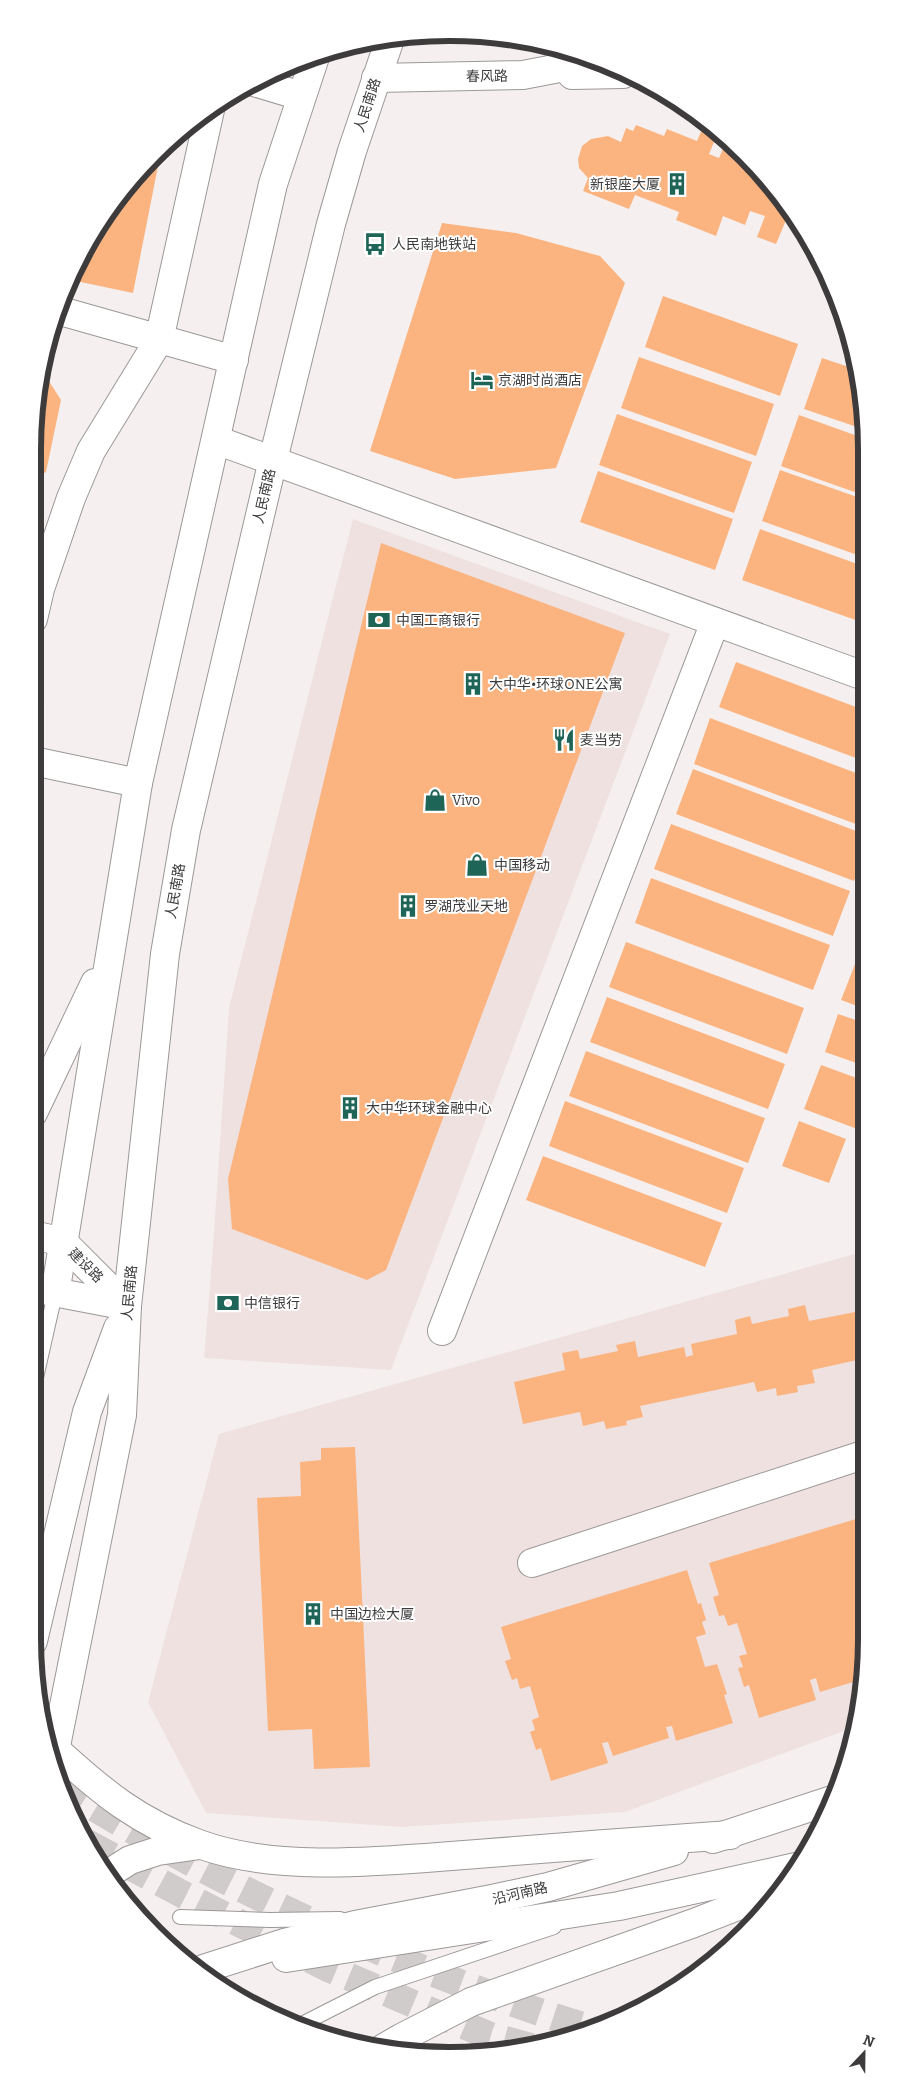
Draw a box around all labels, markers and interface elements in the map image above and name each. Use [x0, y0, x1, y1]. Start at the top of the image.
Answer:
street label: 春风路 [466, 68, 508, 85]
street label: 人民南路 [351, 76, 384, 134]
building icon: 新银座大厦 [664, 171, 690, 197]
place label: 新银座大厦 [590, 176, 660, 193]
bus stop icon: 人民南地铁站 [362, 231, 388, 257]
place label: 人民南地铁站 [392, 236, 476, 253]
hotel icon: 京湖时尚酒店 [469, 367, 495, 393]
place label: 京湖时尚酒店 [498, 372, 582, 389]
street label: 人民南路 [250, 467, 279, 525]
bank icon: 中国工商银行 [366, 607, 392, 633]
place label: 中国工商银行 [396, 612, 480, 629]
building icon: 大中华•环球ONE公寓 [460, 671, 486, 697]
place label: 大中华•环球ONE公寓 [489, 676, 623, 693]
restaurant icon: 麦当劳 [551, 727, 577, 753]
place label: 麦当劳 [580, 732, 622, 749]
shop icon: Vivo [422, 787, 448, 813]
place label: Vivo [452, 792, 480, 809]
shop icon: 中国移动 [464, 852, 490, 878]
place label: 中国移动 [494, 857, 550, 874]
street label: 人民南路 [162, 862, 189, 920]
building icon: 罗湖茂业天地 [395, 893, 421, 919]
place label: 罗湖茂业天地 [424, 898, 508, 915]
building icon: 大中华环球金融中心 [337, 1095, 363, 1121]
place label: 大中华环球金融中心 [366, 1100, 492, 1117]
street label: 建设路 [65, 1244, 107, 1286]
street label: 人民南路 [119, 1264, 140, 1322]
bank icon: 中信银行 [215, 1290, 241, 1316]
place label: 中信银行 [244, 1295, 300, 1312]
building icon: 中国边检大厦 [300, 1601, 326, 1627]
place label: 中国边检大厦 [330, 1606, 414, 1623]
street label: 沿河南路 [491, 1879, 549, 1908]
north arrow [839, 2028, 889, 2078]
text: N [860, 2032, 877, 2051]

